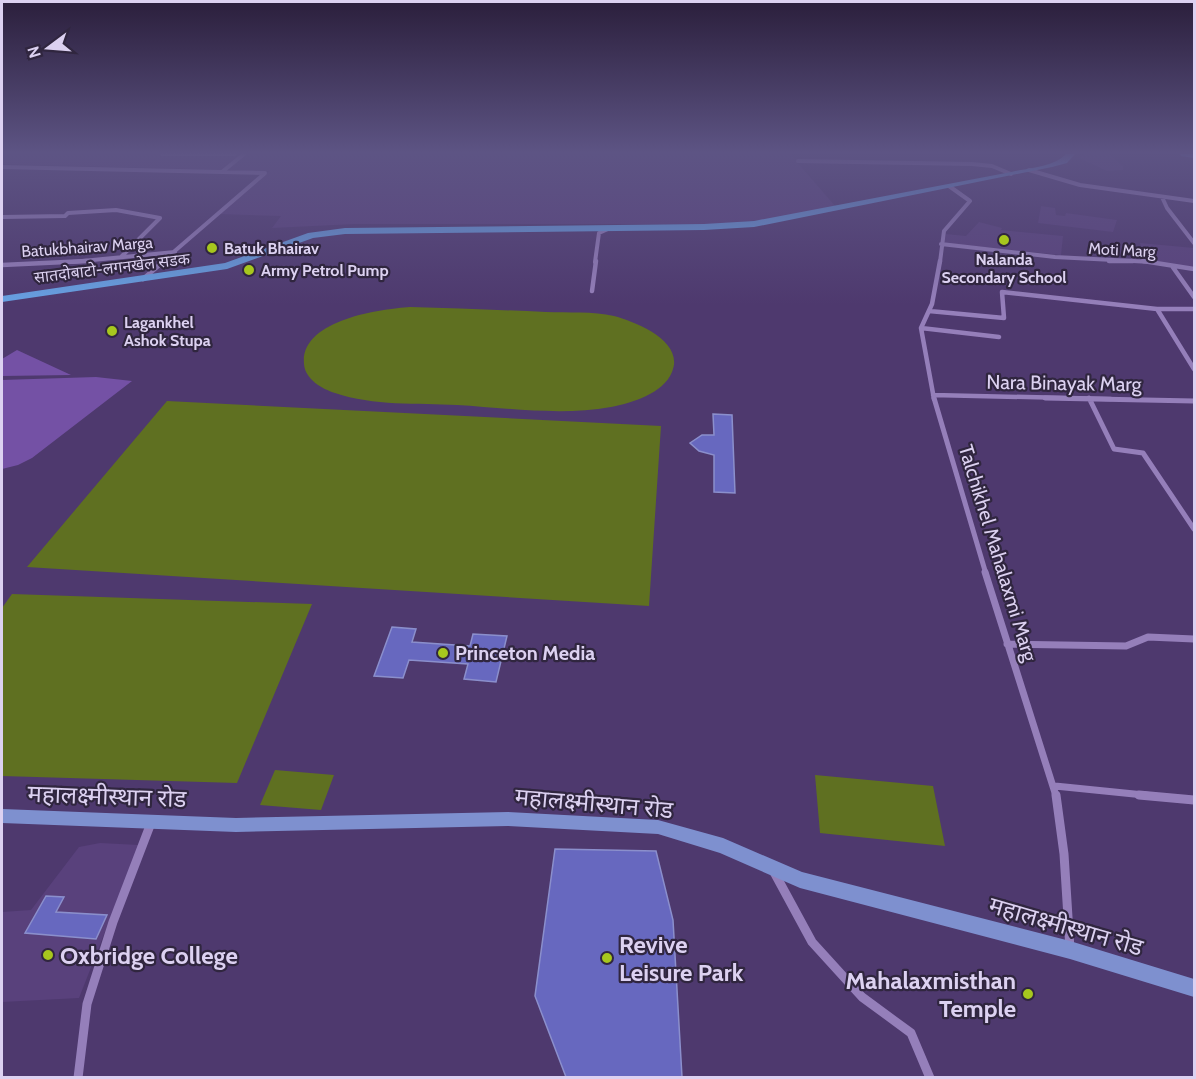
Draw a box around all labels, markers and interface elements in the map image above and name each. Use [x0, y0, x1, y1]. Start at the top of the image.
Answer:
north arrow [18, 18, 78, 78]
text: N [23, 44, 45, 60]
street label: Batukbhairav Marga [21, 233, 154, 261]
marker: Nalanda Secondary School [997, 233, 1011, 247]
place label: Batuk Bhairav [224, 239, 319, 258]
street label: Moti Marg [1088, 239, 1157, 261]
marker: Batuk Bhairav [205, 241, 219, 255]
street label: सातदोबाटो-लगनखेल सडक [33, 249, 192, 287]
place label: Nalanda Secondary School [941, 250, 1067, 287]
place label: Army Petrol Pump [261, 261, 389, 280]
marker: Army Petrol Pump [242, 263, 256, 277]
place label: Lagankhel Ashok Stupa [124, 313, 211, 350]
marker: Lagankhel Ashok Stupa [105, 324, 119, 338]
street label: Nara Binayak Marg [986, 370, 1143, 396]
street label: Talchikhel Mahalaxmi Marg [954, 442, 1043, 665]
place label: Princeton Media [455, 641, 595, 665]
marker: Princeton Media [436, 646, 450, 660]
street label: महालक्ष्मीस्थान रोड [27, 779, 188, 813]
street label: महालक्ष्मीस्थान रोड [514, 782, 676, 824]
street label: महालक्ष्मीस्थान रोड [986, 890, 1147, 962]
place label: Revive Leisure Park [619, 930, 744, 987]
place label: Oxbridge College [60, 941, 238, 970]
marker: Oxbridge College [41, 948, 55, 962]
marker: Revive Leisure Park [600, 951, 614, 965]
place label: Mahalaxmisthan Temple [846, 966, 1016, 1023]
marker: Mahalaxmisthan Temple [1021, 987, 1035, 1001]

